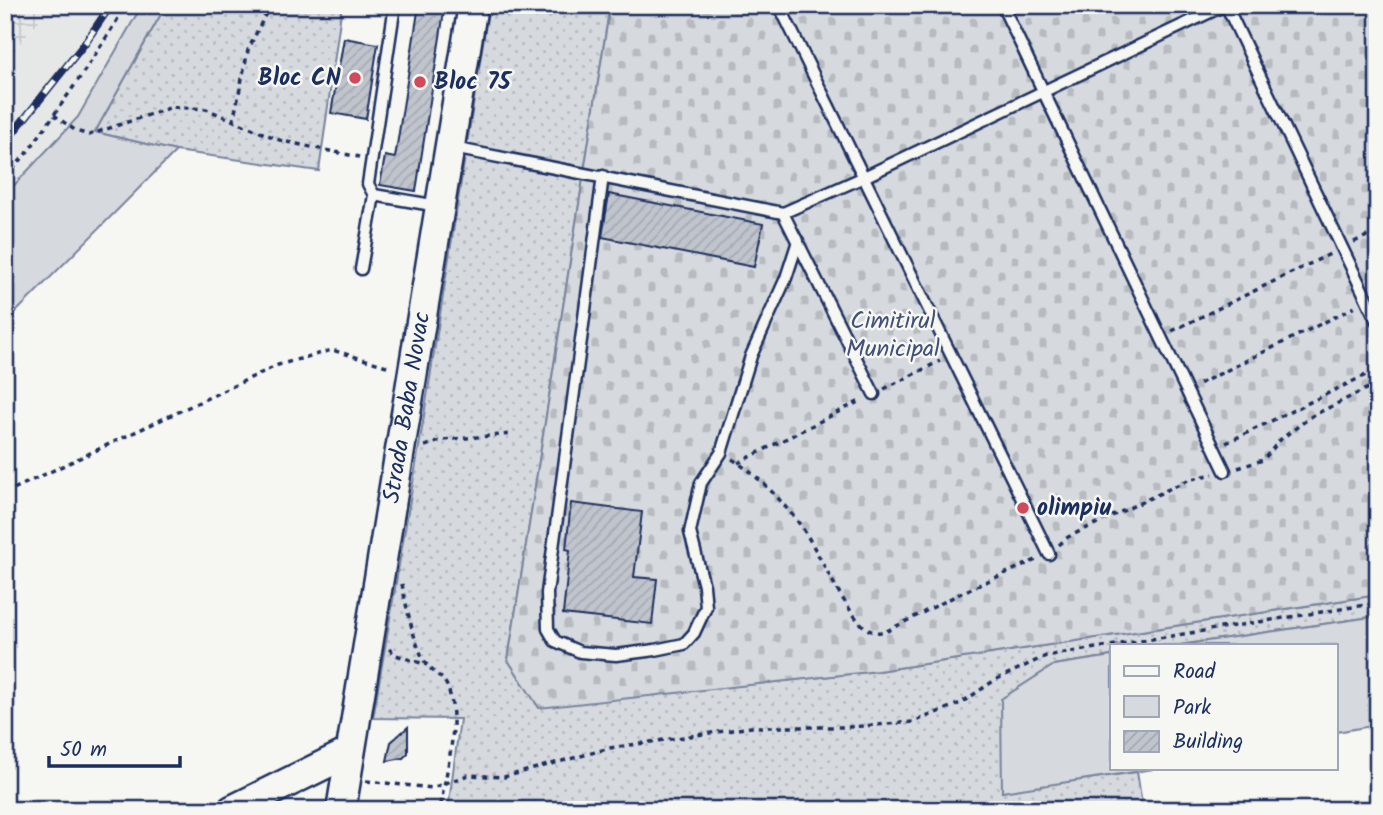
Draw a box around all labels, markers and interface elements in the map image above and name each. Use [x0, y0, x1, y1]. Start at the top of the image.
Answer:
place label: Bloc CN [258, 59, 341, 98]
place label: Bloc 75 [434, 63, 513, 102]
marker: Bloc CN [347, 70, 363, 86]
marker: Bloc 75 [412, 74, 428, 90]
park label: Cimitirul Municipal [846, 302, 940, 369]
street label: Strada Baba Novac [372, 309, 442, 506]
place label: olimpiu [1037, 489, 1111, 528]
marker: olimpiu [1015, 500, 1031, 516]
legend [1110, 644, 1338, 770]
text: Road [1173, 656, 1216, 689]
text: Park [1173, 692, 1211, 725]
scale bar [49, 724, 180, 768]
text: Building [1173, 726, 1243, 759]
text: 50 m [60, 734, 107, 767]

